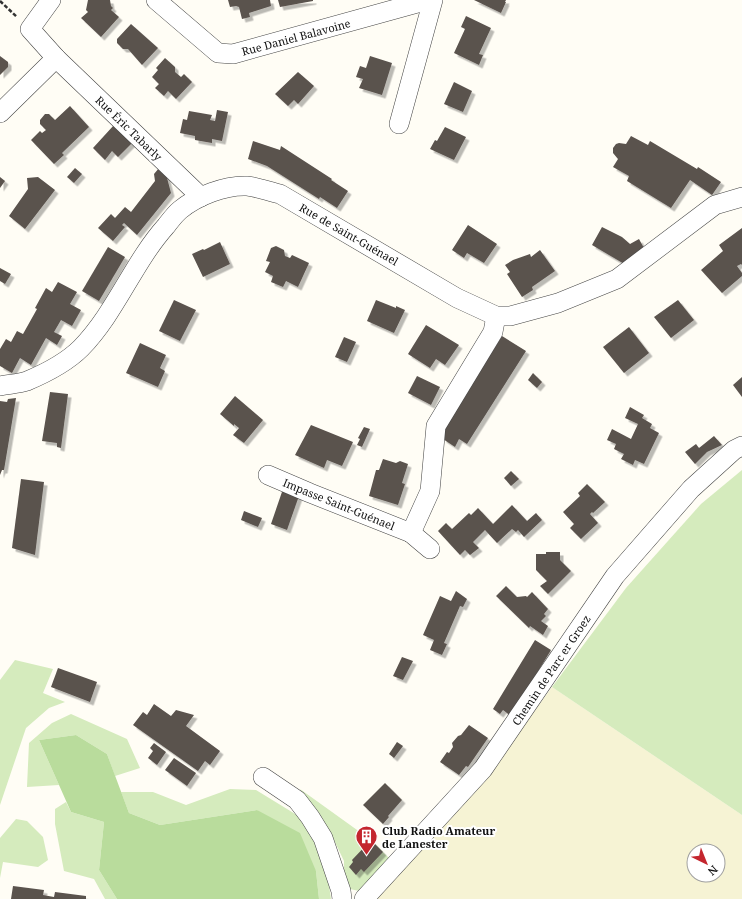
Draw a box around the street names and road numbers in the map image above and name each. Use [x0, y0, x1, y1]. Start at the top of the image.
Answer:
street label: Rue Daniel Balavoine [240, 15, 352, 59]
street label: Rue Éric Tabarly [92, 92, 166, 164]
street label: Rue de Saint-Guénael [297, 200, 402, 269]
street label: Impasse Saint-Guénael [281, 475, 398, 534]
street label: Chemin de Parc er Groez [508, 612, 594, 728]

